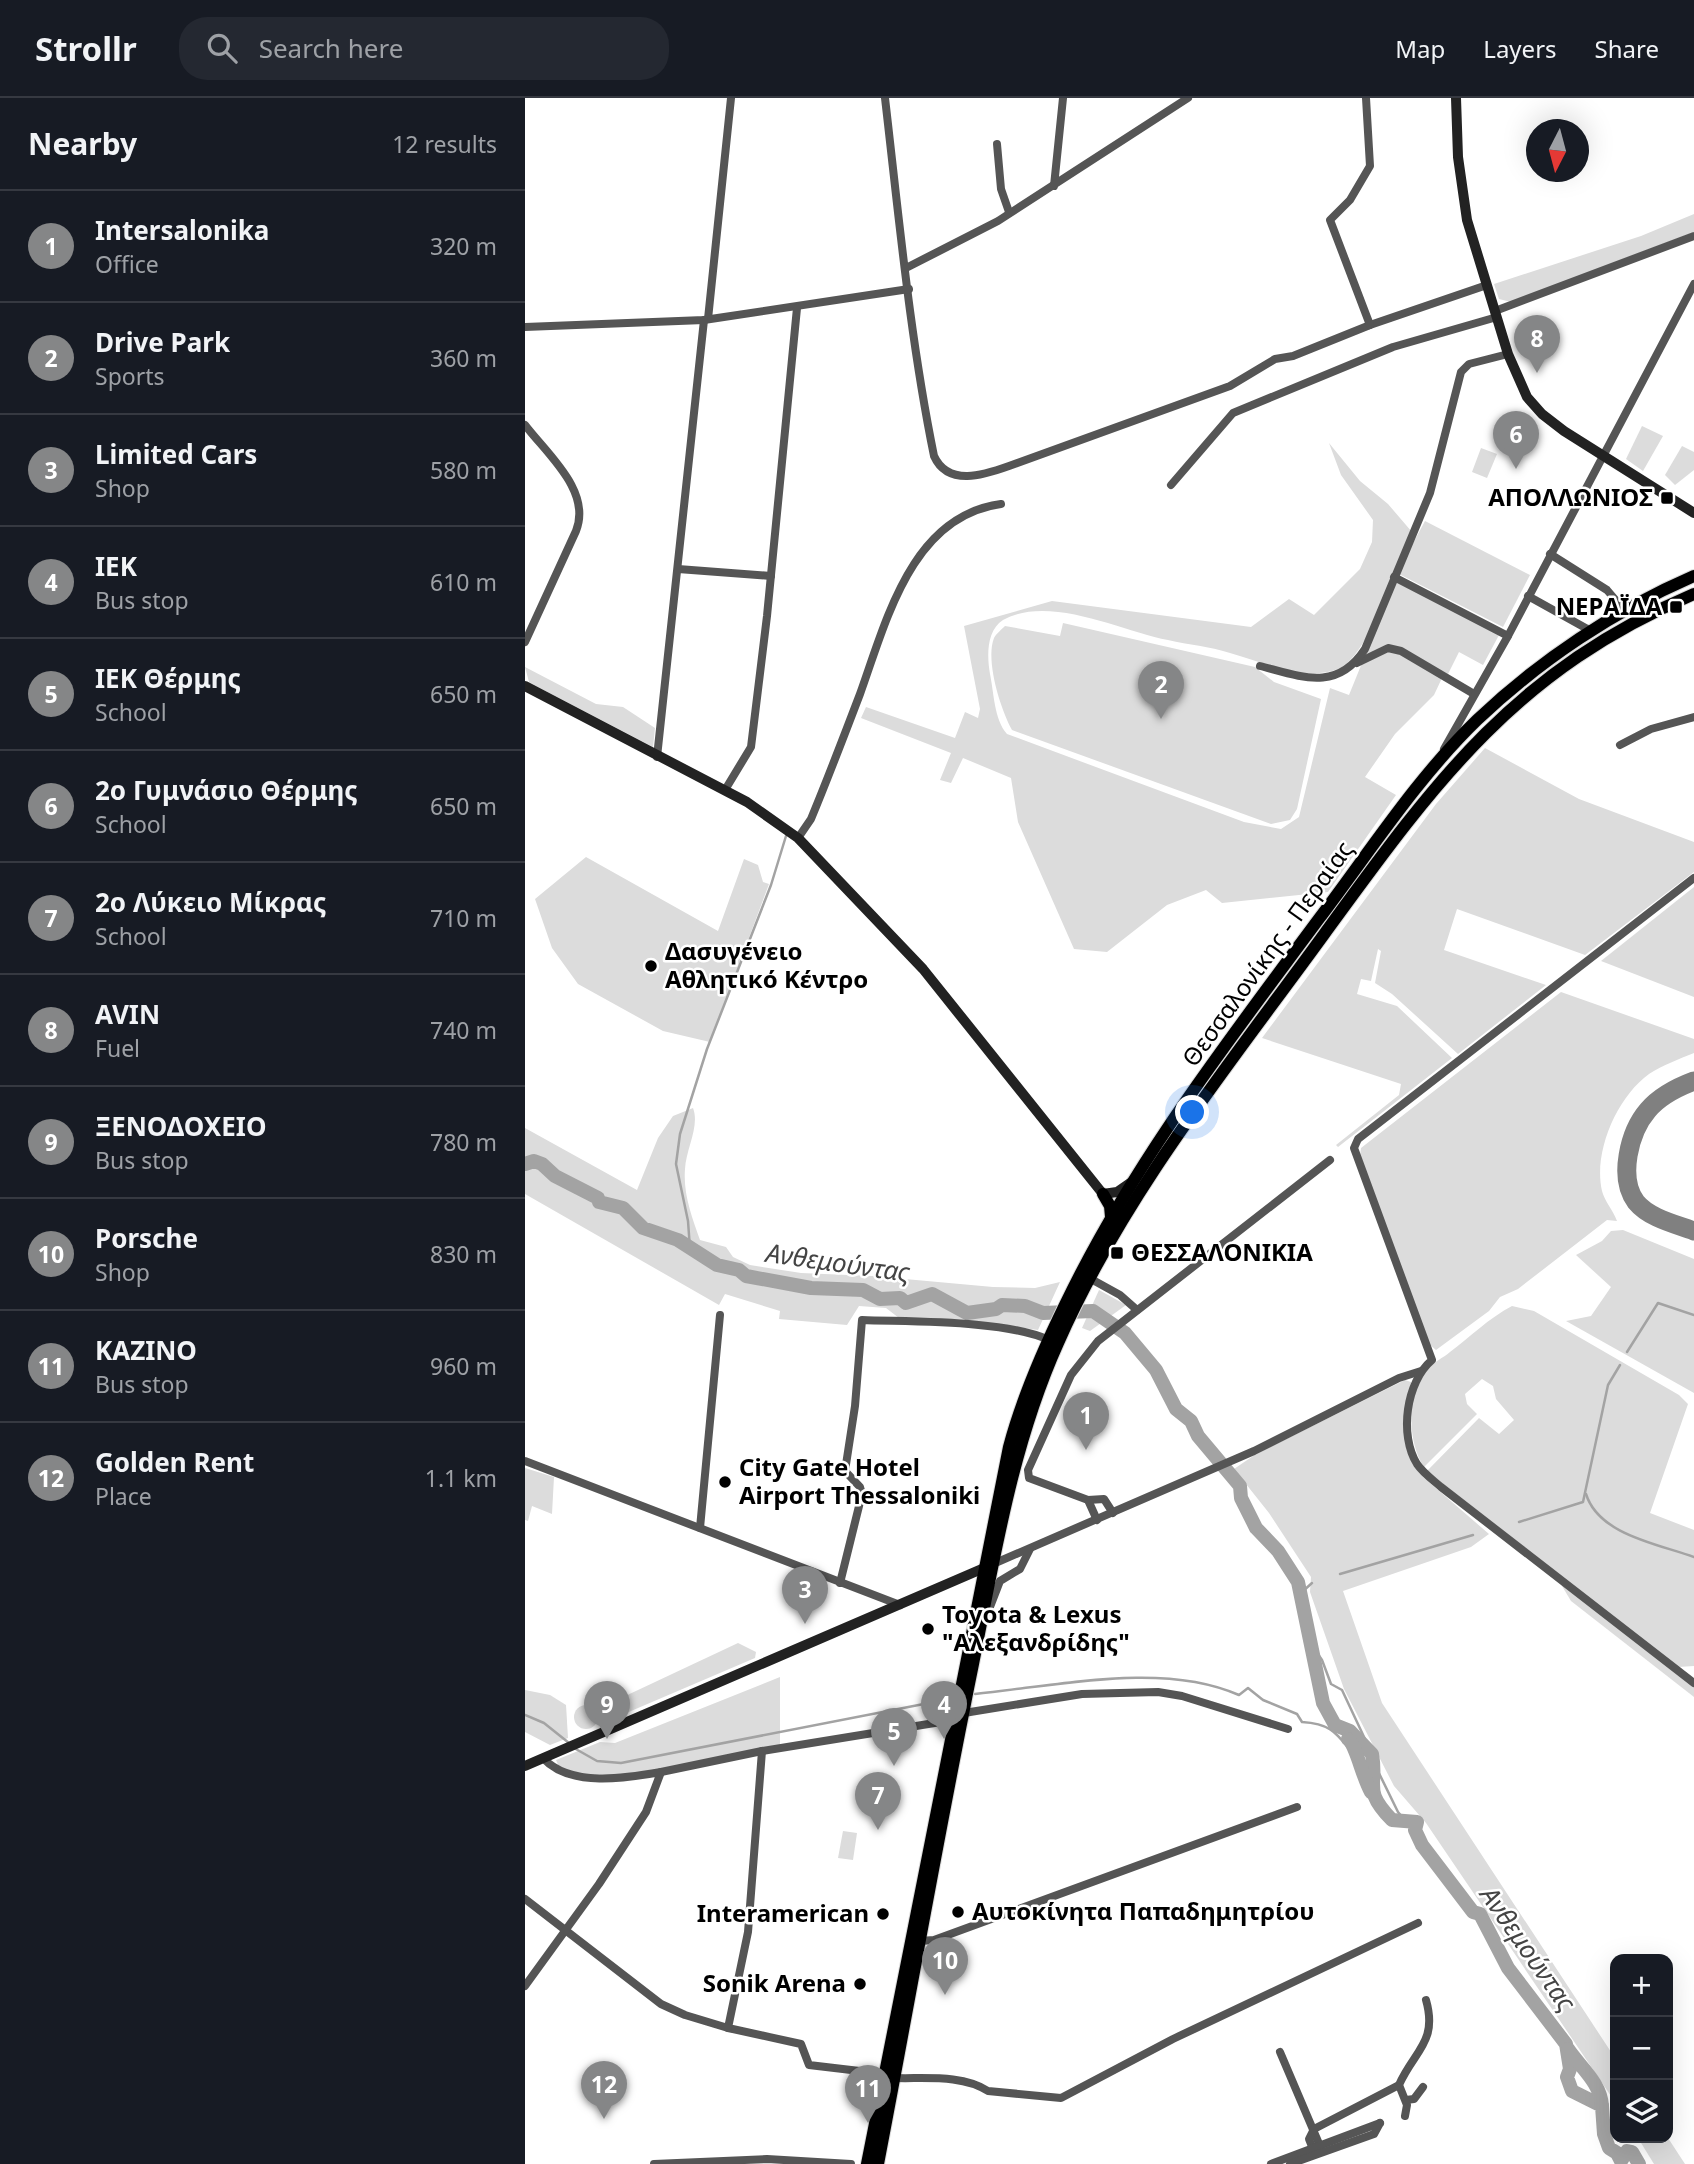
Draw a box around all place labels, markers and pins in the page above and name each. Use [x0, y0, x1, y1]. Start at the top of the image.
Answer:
pin: 8 [1514, 315, 1560, 373]
pin: 6 [1493, 411, 1539, 469]
place label: ΑΠΟΛΛΩΝΙΟΣ [1488, 480, 1653, 513]
marker: ΑΠΟΛΛΩΝΙΟΣ [1659, 490, 1675, 506]
place label: ΝΕΡΑΪΔΑ [1556, 589, 1662, 622]
marker: ΝΕΡΑΪΔΑ [1668, 599, 1684, 615]
pin: 2 [1138, 661, 1184, 719]
place label: Δασυγένειο Αθλητικό Κέντρο [665, 934, 868, 995]
marker: Δασυγένειο Αθλητικό Κέντρο [643, 958, 659, 974]
place label: ΘΕΣΣΑΛΟΝΙΚΙΑ [1131, 1235, 1313, 1268]
marker: ΘΕΣΣΑΛΟΝΙΚΙΑ [1109, 1245, 1125, 1261]
pin: 1 [1063, 1392, 1109, 1450]
place label: City Gate Hotel Airport Thessaloniki [739, 1450, 980, 1511]
marker: City Gate Hotel Airport Thessaloniki [717, 1474, 733, 1490]
pin: 3 [782, 1566, 828, 1624]
place label: Toyota & Lexus "Αλεξανδρίδης" [942, 1597, 1130, 1658]
marker: Toyota & Lexus "Αλεξανδρίδης" [920, 1621, 936, 1637]
pin: 9 [584, 1681, 630, 1739]
pin: 4 [921, 1681, 967, 1739]
pin: 5 [871, 1708, 917, 1766]
pin: 7 [855, 1772, 901, 1830]
place label: Αυτοκίνητα Παπαδημητρίου [972, 1894, 1315, 1927]
place label: Interamerican [697, 1896, 869, 1929]
marker: Αυτοκίνητα Παπαδημητρίου [950, 1904, 966, 1920]
marker: Interamerican [875, 1906, 891, 1922]
pin: 10 [922, 1937, 968, 1995]
place label: Sonik Arena [703, 1966, 846, 1999]
marker: Sonik Arena [852, 1976, 868, 1992]
pin: 12 [581, 2061, 627, 2119]
pin: 11 [845, 2065, 891, 2123]

